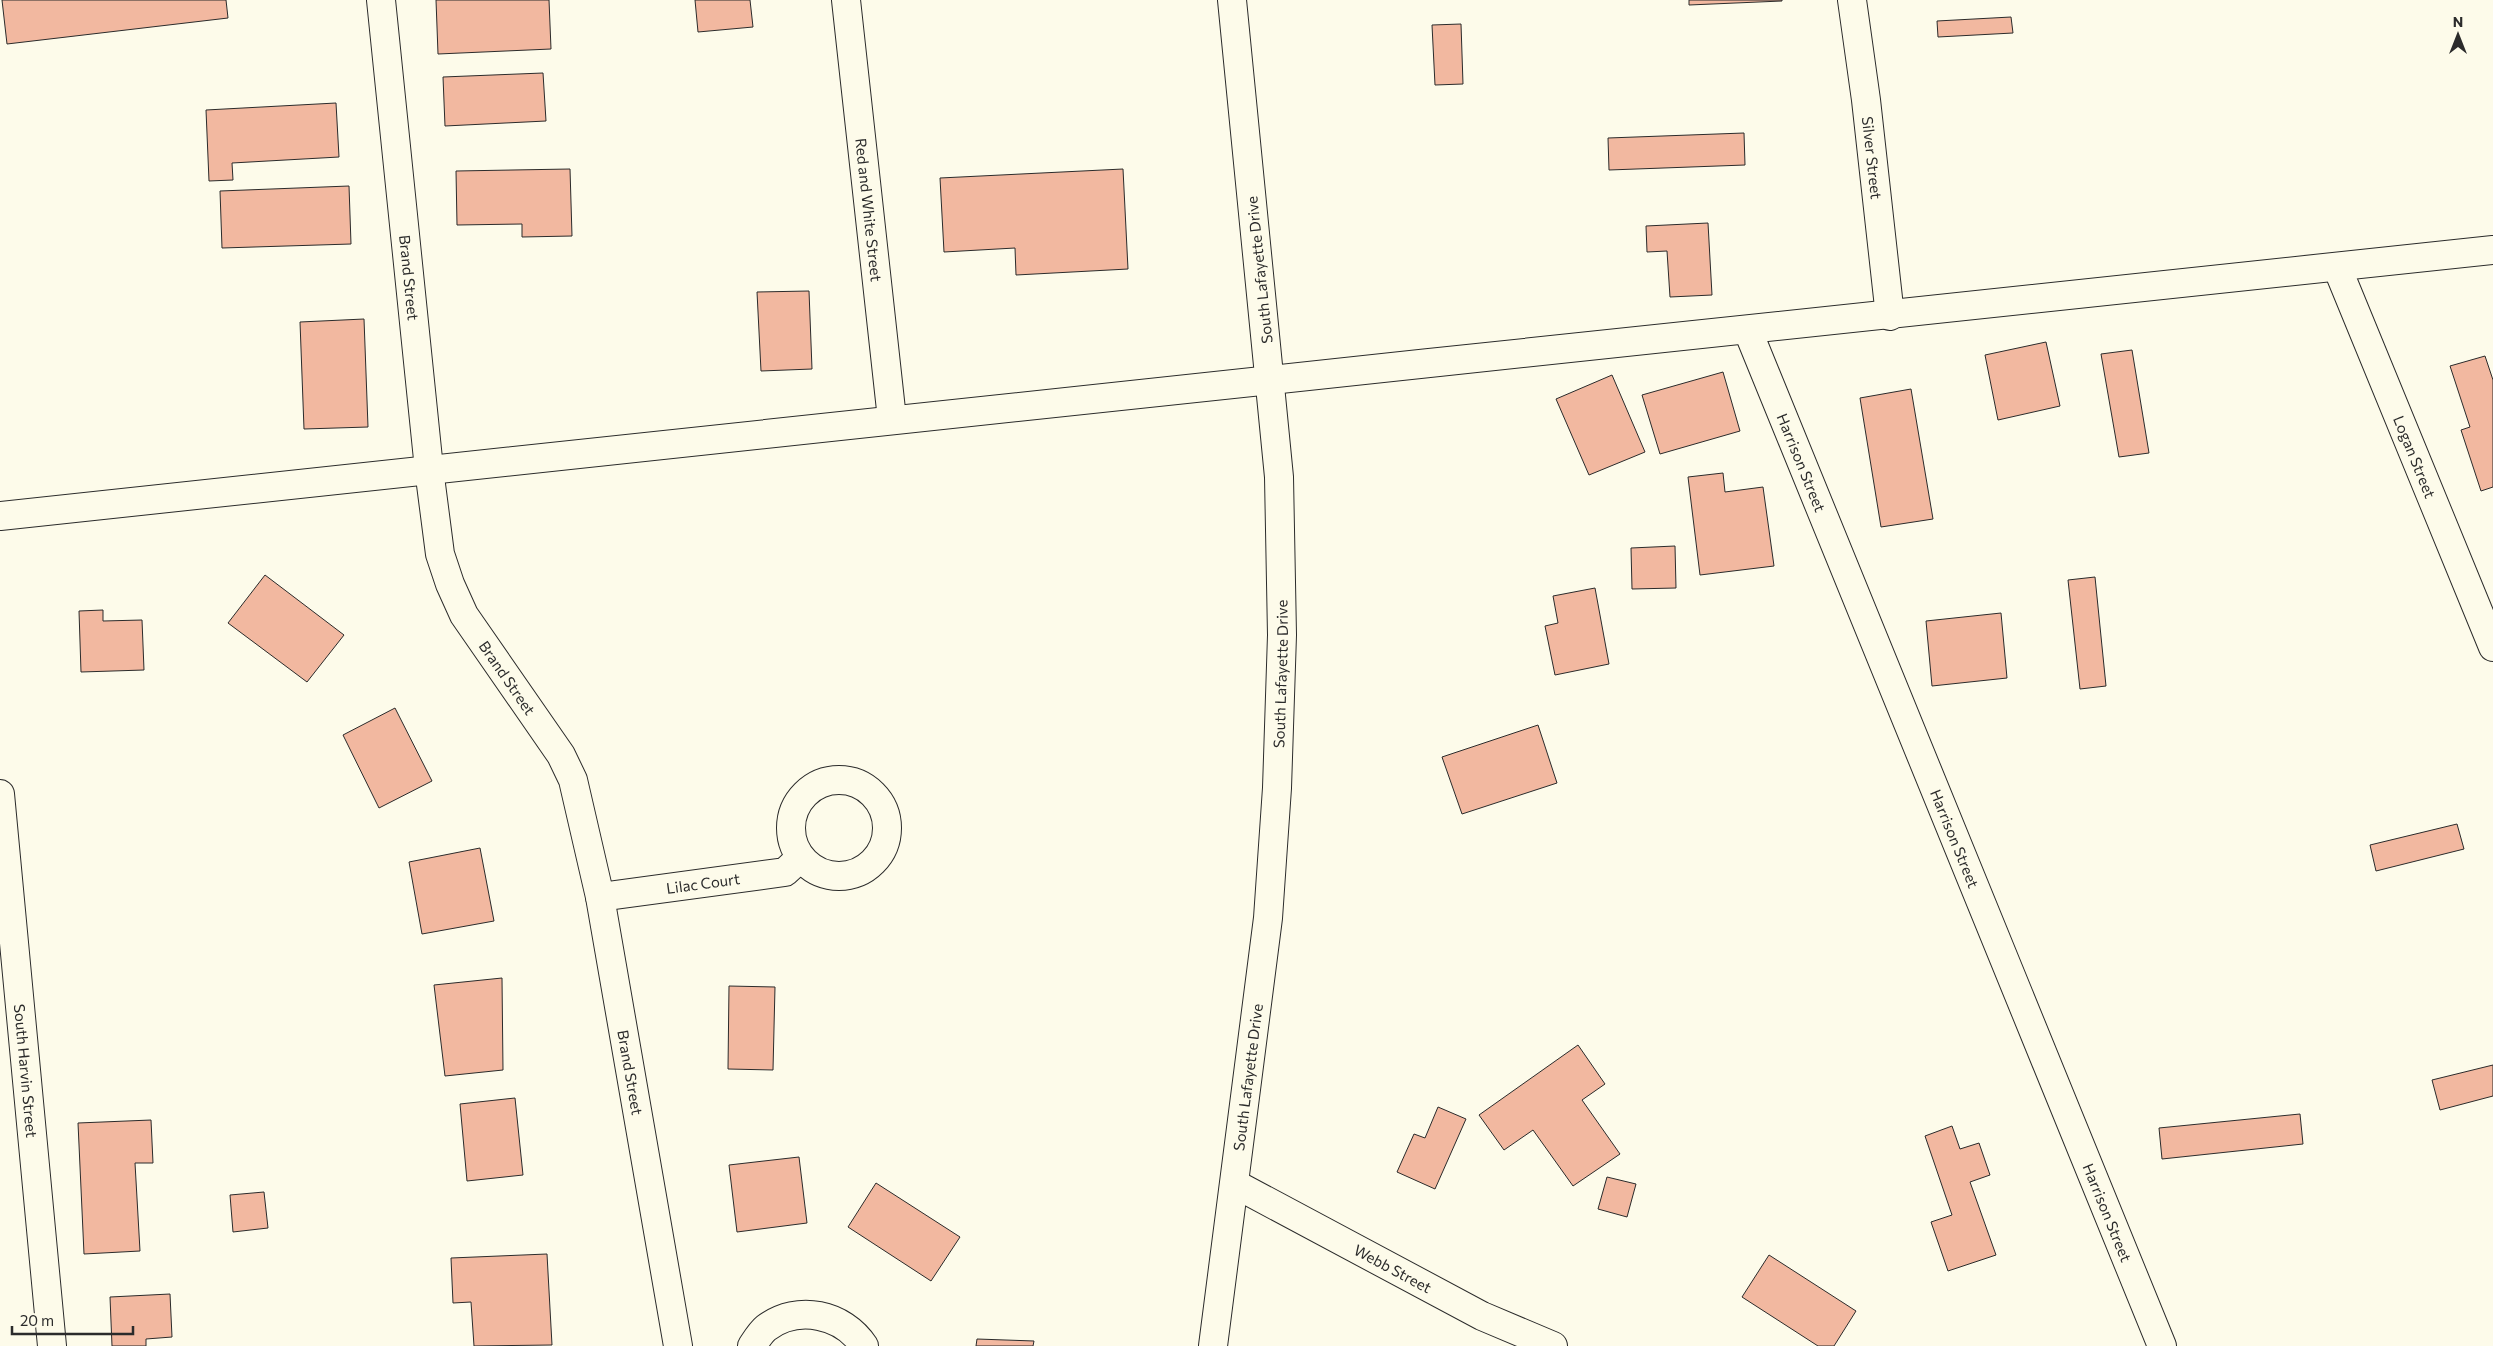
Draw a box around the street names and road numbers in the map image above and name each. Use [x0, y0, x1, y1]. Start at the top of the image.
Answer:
street label: Silver Street [1859, 115, 1886, 200]
street label: Red and White Street [852, 137, 886, 282]
street label: South Lafayette Drive [1242, 195, 1276, 345]
street label: Brand Street [396, 234, 423, 321]
street label: Harrison Street [1774, 411, 1830, 514]
street label: Logan Street [2390, 413, 2440, 500]
street label: South Lafayette Drive [1269, 600, 1291, 748]
street label: Brand Street [476, 637, 539, 718]
street label: Harrison Street [1927, 787, 1983, 890]
street label: Lilac Court [665, 869, 741, 897]
street label: South Lafayette Drive [1229, 1002, 1266, 1152]
street label: South Harvin Street [11, 1003, 41, 1139]
street label: Brand Street [614, 1029, 647, 1116]
street label: Harrison Street [2079, 1161, 2136, 1264]
street label: Webb Street [1351, 1240, 1435, 1296]

